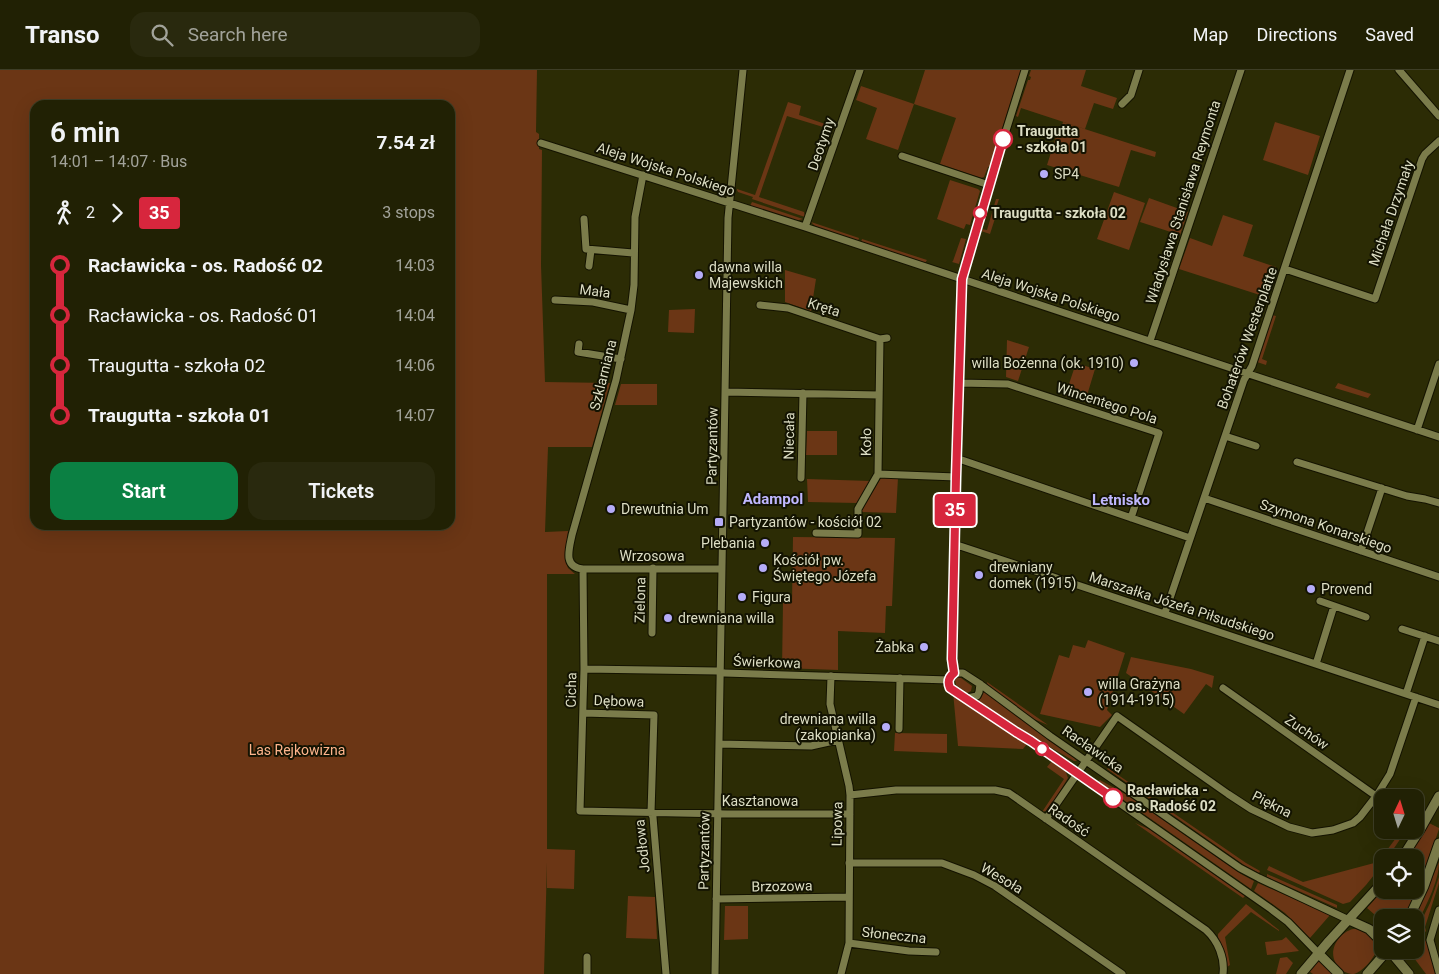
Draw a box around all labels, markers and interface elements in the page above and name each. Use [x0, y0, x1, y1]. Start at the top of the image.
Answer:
search box [130, 12, 480, 57]
text: Transo [25, 21, 100, 49]
icon: search [148, 21, 176, 49]
text: Search here [188, 23, 288, 46]
text: Map [1193, 24, 1228, 45]
text: Directions [1256, 24, 1337, 45]
text: Saved [1365, 24, 1414, 45]
street label: Władysława Stanisława Reymonta [1142, 98, 1224, 306]
street label: Deotymy [805, 115, 838, 172]
text: 6 min [50, 116, 120, 149]
place label: Traugutta - szkoła 01 [1017, 123, 1087, 155]
marker: Traugutta - szkoła 01 [993, 129, 1013, 149]
text: 7.54 zł [377, 131, 435, 154]
street label: Aleja Wojska Polskiego [595, 139, 737, 199]
text: 14:01 – 14:07 · Bus [50, 152, 187, 171]
street label: Michała Drzymały [1365, 158, 1417, 268]
place label: SP4 [1054, 166, 1079, 182]
marker: SP4 [1038, 168, 1050, 180]
icon: walk [50, 199, 78, 227]
icon: forward [103, 199, 131, 227]
text: 35 [149, 202, 170, 223]
text: 2 [86, 203, 95, 222]
text: 3 stops [382, 203, 435, 222]
place label: Traugutta - szkoła 02 [991, 205, 1126, 221]
marker: Traugutta - szkoła 02 [973, 206, 987, 220]
text: Racławicka - os. Radość 02 [88, 254, 323, 277]
text: 14:03 [395, 256, 435, 275]
place label: dawna willa Majewskich [709, 259, 783, 291]
street label: Aleja Wojska Polskiego [980, 265, 1122, 325]
street label: Bohaterów Westerplatte [1214, 265, 1280, 411]
marker: dawna willa Majewskich [693, 269, 705, 281]
street label: Mała [579, 281, 611, 301]
street label: Kręta [806, 294, 842, 320]
text: Racławicka - os. Radość 01 [88, 304, 319, 327]
text: 14:04 [395, 306, 435, 325]
street label: Szklarniana [587, 338, 619, 412]
text: Traugutta - szkoła 02 [88, 354, 265, 377]
place label: willa Bożenna (ok. 1910) [971, 355, 1124, 372]
text: 14:06 [395, 356, 435, 375]
marker: willa Bożenna (ok. 1910) [1128, 357, 1140, 369]
street label: Wincentego Pola [1055, 379, 1159, 427]
text: Traugutta - szkoła 01 [88, 404, 271, 427]
text: 14:07 [395, 406, 435, 425]
street label: Partyzantów [703, 406, 721, 485]
street label: Niecała [781, 412, 797, 460]
street label: Koło [858, 428, 874, 456]
button: Start [50, 462, 238, 520]
button: Tickets [248, 462, 435, 520]
district label: Adampol [743, 490, 803, 508]
district label: Letnisko [1092, 491, 1150, 509]
line badge: 35 [932, 494, 978, 526]
street label: Szymona Konarskiego [1258, 496, 1394, 556]
text: 35 [945, 499, 965, 520]
place label: Drewutnia Um [621, 501, 709, 517]
marker: Drewutnia Um [605, 503, 617, 515]
place label: Partyzantów - kościół 02 [729, 514, 882, 530]
marker: Partyzantów - kościół 02 [713, 516, 725, 528]
place label: Plebania [701, 535, 755, 551]
marker: Plebania [759, 537, 771, 549]
street label: Wrzosowa [619, 548, 685, 564]
place label: Kościół pw. Świętego Józefa [773, 552, 876, 584]
place label: drewniany domek (1915) [989, 559, 1076, 592]
marker: Kościół pw. Świętego Józefa [757, 562, 769, 574]
street label: Marszałka Józefa Piłsudskiego [1087, 568, 1277, 644]
marker: drewniany domek (1915) [973, 569, 985, 581]
street label: Zielona [632, 577, 648, 623]
place label: Provend [1321, 581, 1372, 597]
marker: Provend [1305, 583, 1317, 595]
place label: Figura [752, 589, 791, 605]
marker: Figura [736, 591, 748, 603]
place label: drewniana willa [678, 610, 774, 626]
marker: drewniana willa [662, 612, 674, 624]
place label: Żabka [875, 639, 914, 655]
marker: Żabka [918, 641, 930, 653]
street label: Świerkowa [733, 652, 801, 671]
street label: Cicha [563, 672, 579, 708]
place label: willa Grażyna (1914-1915) [1098, 676, 1180, 709]
marker: willa Grażyna (1914-1915) [1082, 686, 1094, 698]
street label: Dębowa [593, 692, 645, 710]
place label: drewniana willa (zakopianka) [780, 711, 876, 744]
street label: Zuchów [1282, 711, 1332, 753]
marker: drewniana willa (zakopianka) [880, 721, 892, 733]
street label: Racławicka [1059, 722, 1127, 776]
park label: Las Rejkowizna [249, 742, 345, 758]
unlabelled marker [1035, 742, 1049, 756]
place label: Racławicka - os. Radość 02 [1127, 782, 1216, 814]
street label: Piękna [1250, 787, 1294, 821]
marker: Racławicka - os. Radość 02 [1103, 788, 1123, 808]
north arrow [1374, 789, 1424, 839]
map controls [1374, 789, 1424, 959]
street label: Kasztanowa [722, 793, 798, 809]
street label: Radość [1045, 800, 1093, 840]
street label: Lipowa [829, 801, 845, 847]
street label: Partyzantów [695, 811, 713, 890]
street label: Jodłowa [631, 819, 653, 873]
button: locate [1374, 849, 1424, 899]
street label: Wesoła [978, 859, 1026, 897]
street label: Brzozowa [751, 877, 813, 895]
button: layers [1374, 909, 1424, 959]
street label: Słoneczna [861, 924, 927, 946]

